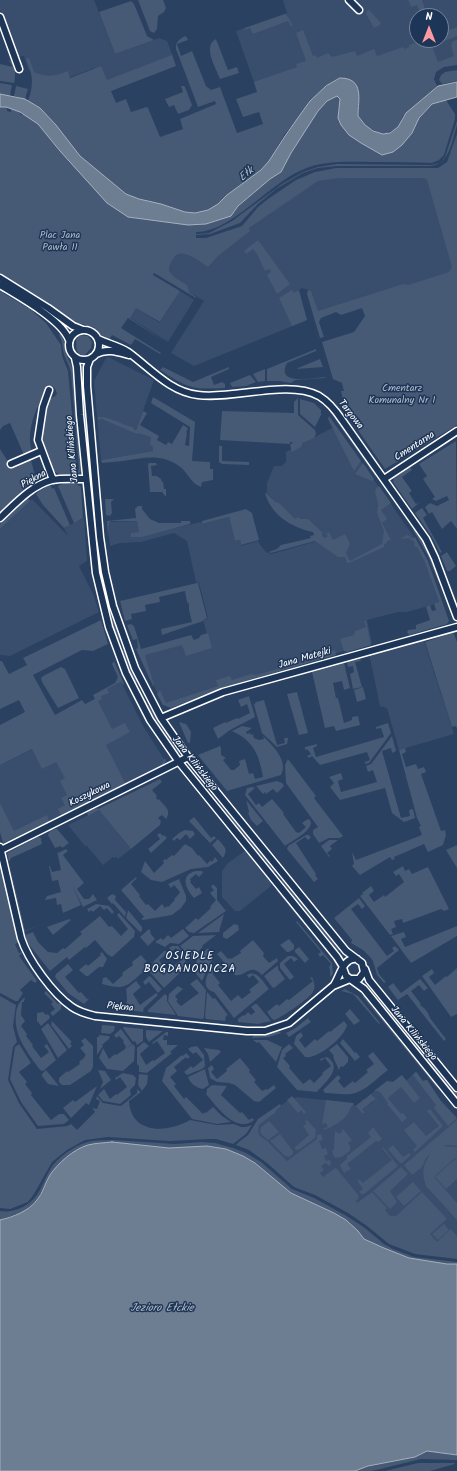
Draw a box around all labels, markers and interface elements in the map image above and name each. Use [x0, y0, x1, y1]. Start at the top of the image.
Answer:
north arrow [409, 8, 449, 48]
text: N [426, 8, 432, 26]
water label: Ełk [237, 165, 257, 185]
park label: Plac Jana Pawła II [40, 230, 80, 254]
park label: Cmentarz Komunalny Nr 1 [369, 383, 435, 406]
street label: Targowa [335, 398, 365, 432]
street label: Jana Kilińskiego [64, 415, 82, 483]
street label: Cmentarna [393, 430, 437, 464]
street label: Piękna [19, 468, 49, 492]
street label: Jana Matejki [277, 646, 333, 672]
street label: Jana Kilińskiego [169, 734, 219, 794]
street label: Koszykowa [67, 780, 113, 810]
district label: OSIEDLE BOGDANOWICZA [144, 950, 236, 976]
street label: Piękna [106, 1001, 134, 1015]
street label: Jana Kilińskiego [387, 1004, 439, 1064]
water label: Jezioro Ełckie [130, 1302, 194, 1316]

